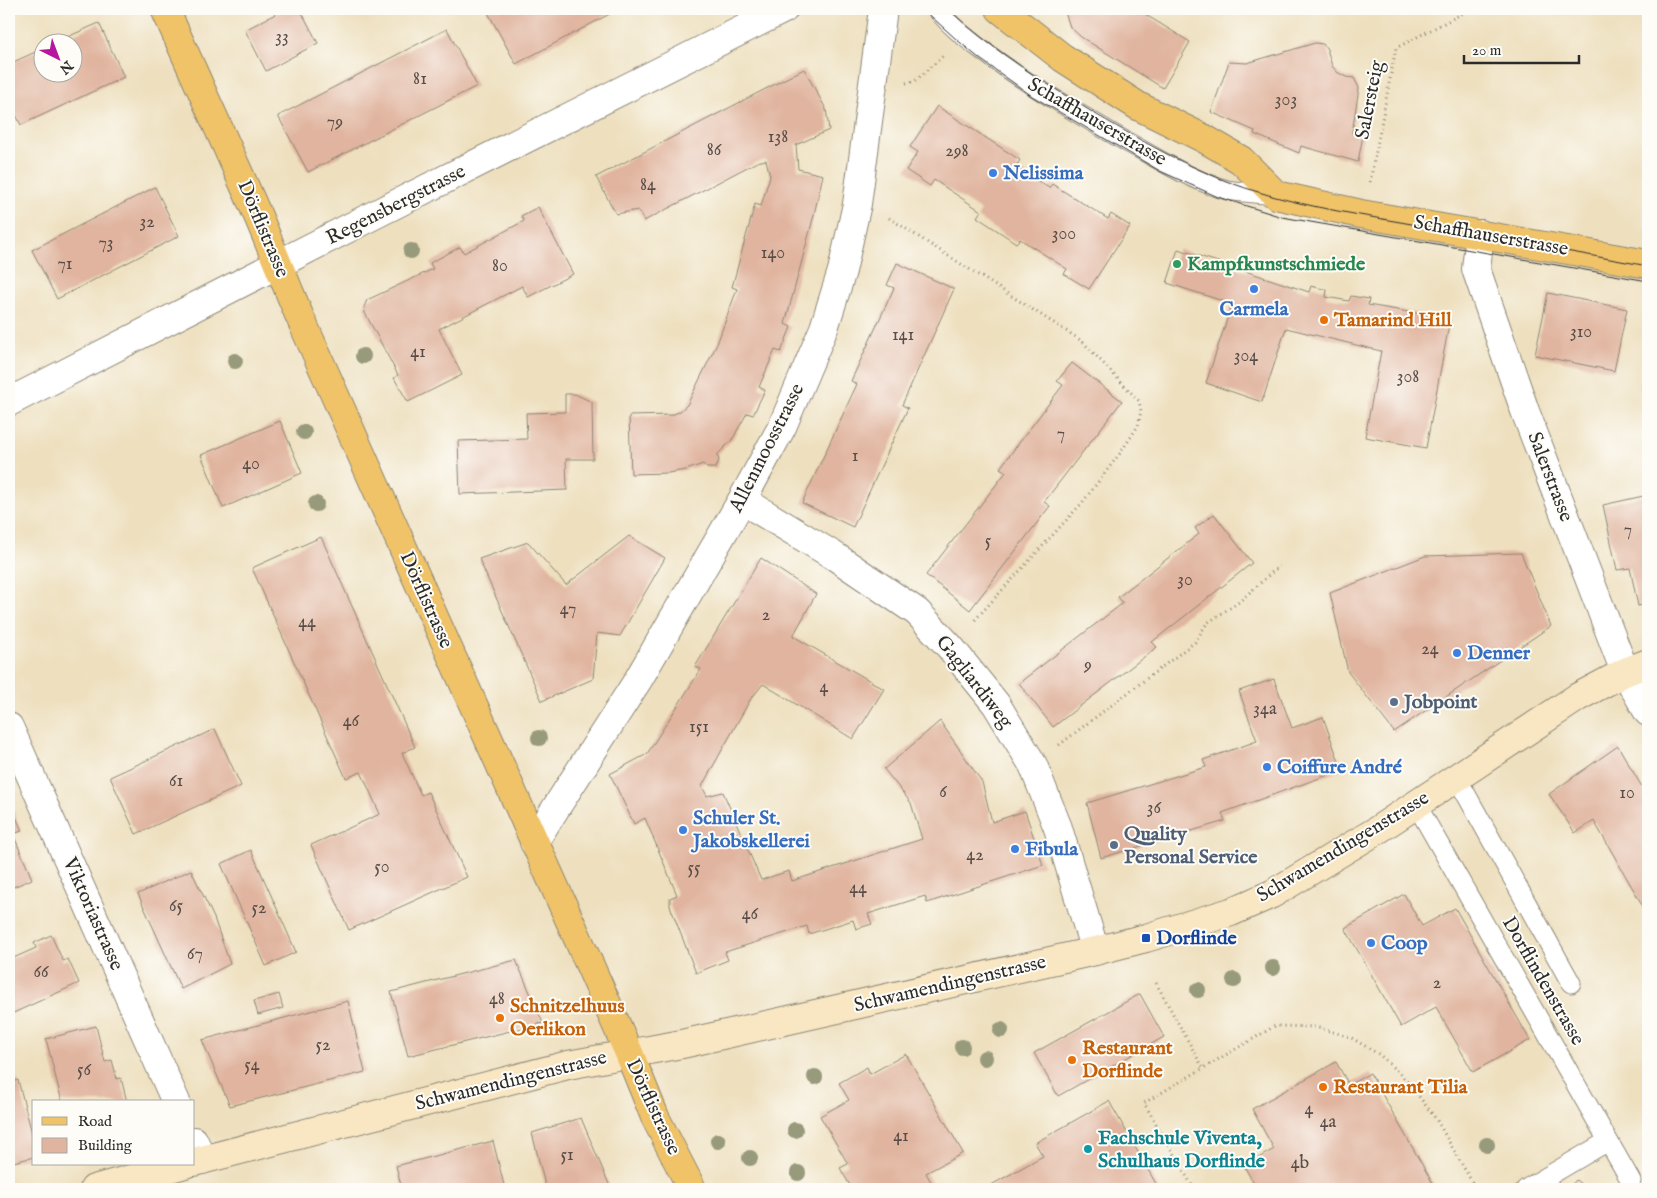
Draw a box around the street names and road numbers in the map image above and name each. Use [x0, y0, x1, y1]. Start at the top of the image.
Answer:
street label: Salersteig [1350, 57, 1390, 142]
street label: Schaffhauserstrasse [1023, 72, 1171, 172]
street label: Regensbergstrasse [322, 159, 470, 251]
street label: Dörflistrasse [231, 177, 295, 281]
street label: Schaffhauserstrasse [1412, 210, 1570, 262]
street label: Allenmoosstrasse [723, 379, 810, 518]
street label: Salerstrasse [1521, 429, 1579, 525]
street label: Dörflistrasse [394, 548, 458, 652]
street label: Gagliardiweg [930, 631, 1019, 734]
street label: Schwamendingenstrasse [1252, 786, 1434, 908]
street label: Viktoriastrasse [57, 853, 129, 974]
street label: Dorflindenstrasse [1496, 912, 1590, 1050]
street label: Schwamendingenstrasse [851, 950, 1049, 1018]
street label: Schwamendingenstrasse [413, 1045, 609, 1117]
street label: Dörflistrasse [620, 1055, 686, 1159]

